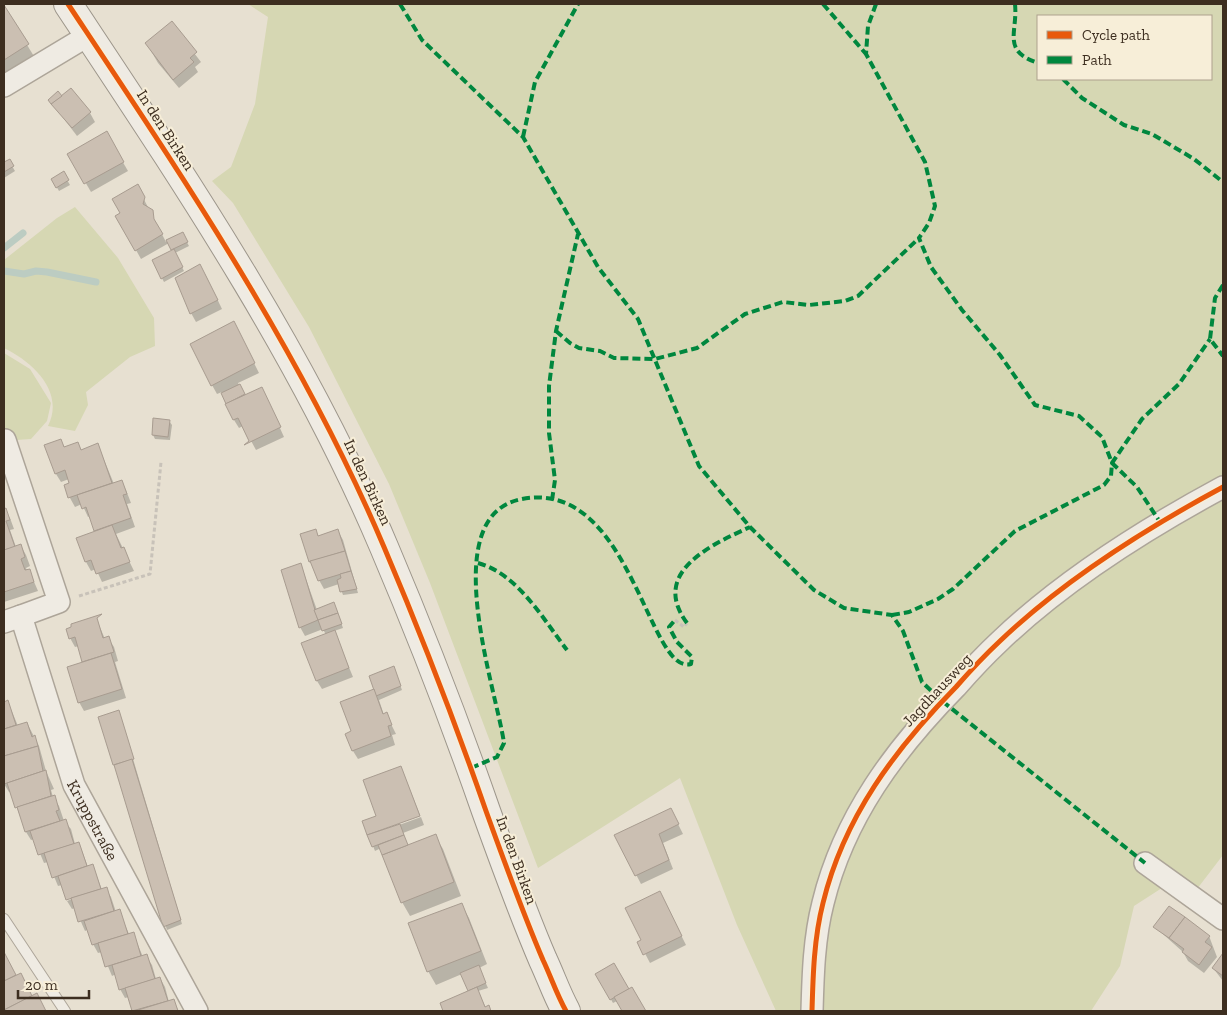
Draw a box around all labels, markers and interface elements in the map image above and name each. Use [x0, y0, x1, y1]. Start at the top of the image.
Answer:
legend [1037, 15, 1212, 80]
text: Cycle path [1082, 26, 1151, 44]
text: Path [1082, 51, 1112, 69]
street label: In den Birken [133, 86, 200, 175]
street label: In den Birken [340, 436, 397, 529]
street label: Jagdhausweg [898, 649, 976, 731]
street label: Kruppstraße [63, 776, 123, 864]
street label: In den Birken [492, 813, 542, 908]
scale bar [18, 968, 89, 1000]
text: 20 m [25, 976, 58, 994]

